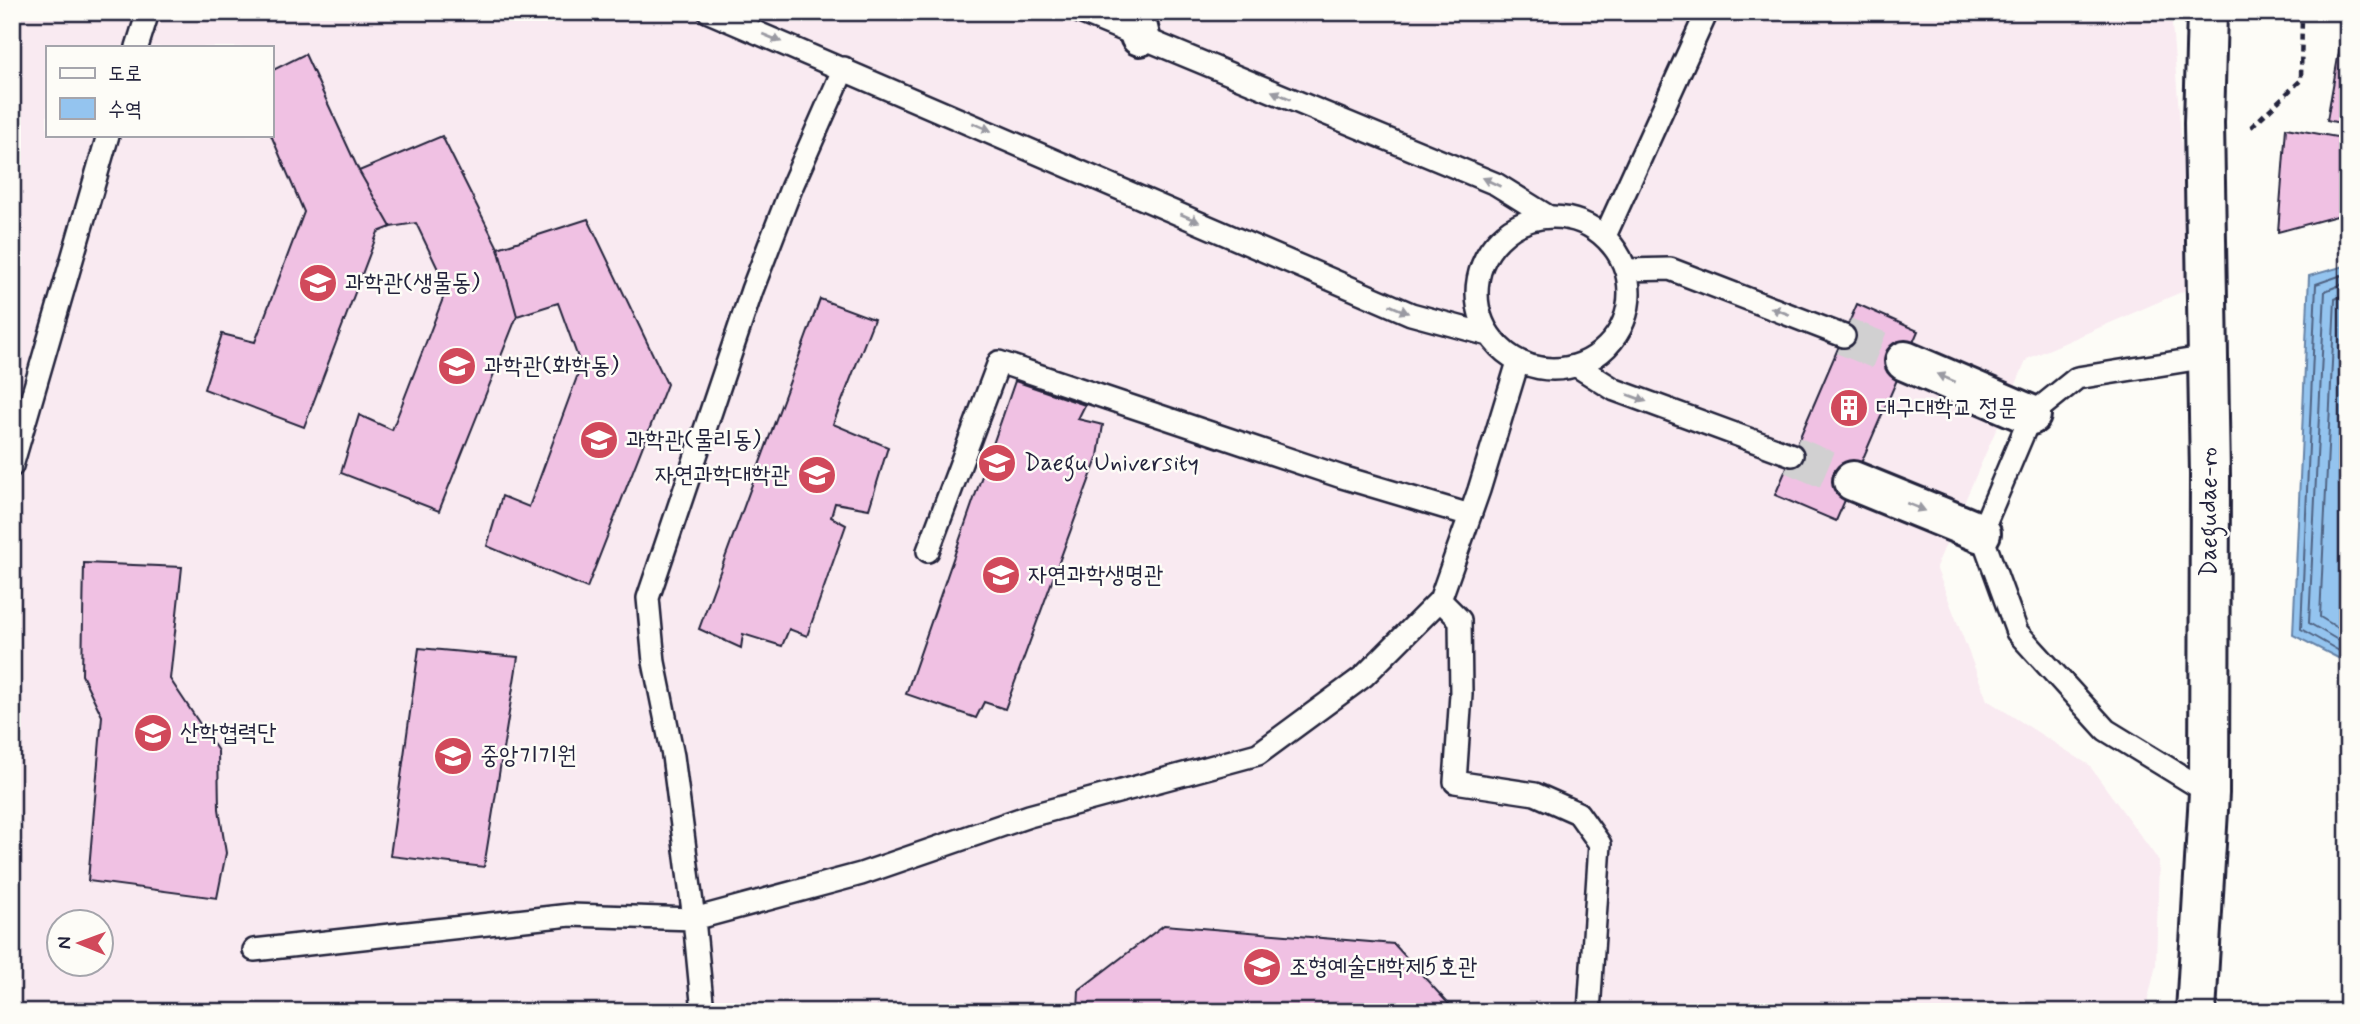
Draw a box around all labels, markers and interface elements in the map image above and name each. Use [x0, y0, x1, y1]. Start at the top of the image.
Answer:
one-way arrow [762, 33, 783, 44]
legend [46, 46, 273, 136]
text: 도로 [108, 60, 142, 88]
one-way arrow [1270, 89, 1291, 100]
text: 수역 [108, 96, 142, 124]
one-way arrow [971, 122, 992, 133]
one-way arrow [1480, 177, 1501, 188]
one-way arrow [1180, 213, 1201, 224]
school or university icon: 과학관(생물동) [297, 262, 339, 304]
place label: 과학관(생물동) [345, 268, 480, 299]
one-way arrow [1389, 303, 1409, 315]
one-way arrow [1770, 306, 1791, 317]
school or university icon: 과학관(화학동) [436, 345, 478, 387]
place label: 과학관(화학동) [484, 351, 619, 382]
one-way arrow [1935, 372, 1956, 383]
building icon: 대구대학교 정문 [1828, 387, 1870, 429]
one-way arrow [1626, 393, 1647, 404]
place label: 대구대학교 정문 [1876, 393, 2018, 424]
school or university icon: 과학관(물리동) [578, 419, 620, 461]
place label: 과학관(물리동) [626, 425, 761, 456]
school or university icon: Daegu University [976, 442, 1018, 484]
street label: Daegudae-ro [2194, 447, 2228, 577]
place label: Daegu University [1024, 448, 1199, 482]
school or university icon: 자연과학대학관 [796, 454, 838, 496]
place label: 자연과학대학관 [655, 460, 790, 491]
one-way arrow [1906, 501, 1927, 512]
school or university icon: 자연과학생명관 [980, 554, 1022, 596]
place label: 자연과학생명관 [1028, 560, 1163, 591]
school or university icon: 산학협력단 [132, 712, 174, 754]
place label: 산학협력단 [180, 718, 277, 749]
school or university icon: 중앙기기원 [432, 735, 474, 777]
place label: 중앙기기원 [480, 741, 577, 772]
north arrow [46, 908, 116, 978]
text: N [52, 936, 77, 949]
school or university icon: 조형예술대학제5호관 [1241, 946, 1283, 988]
place label: 조형예술대학제5호관 [1289, 952, 1477, 983]

